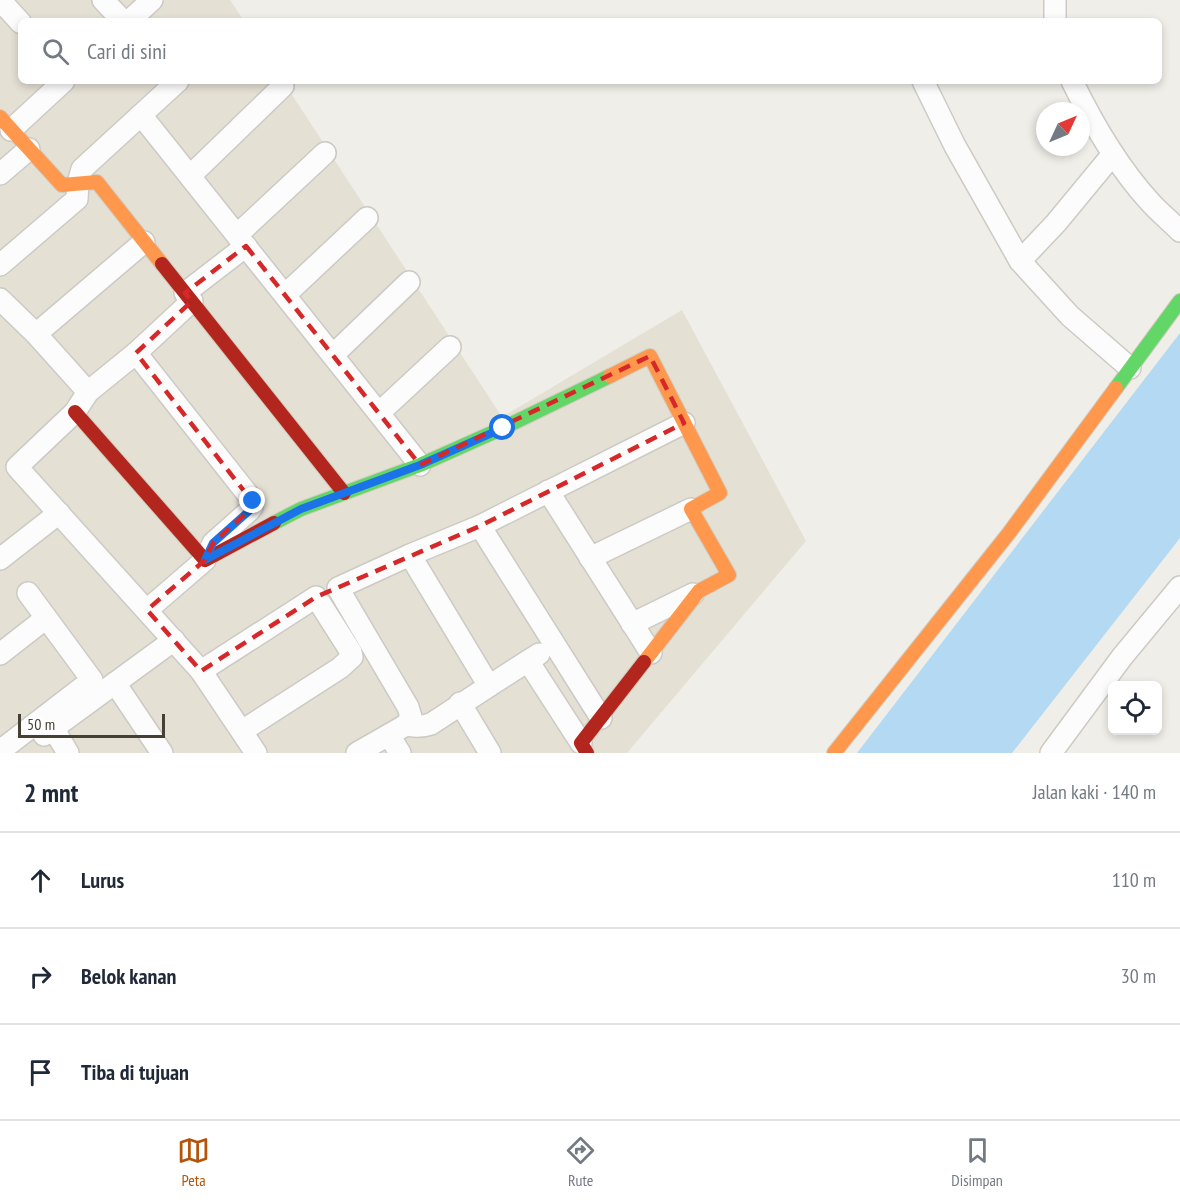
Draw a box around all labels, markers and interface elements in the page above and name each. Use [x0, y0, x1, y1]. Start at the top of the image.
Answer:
search box [18, 18, 1162, 84]
icon: search [39, 35, 72, 68]
text: Cari di sini [87, 37, 167, 65]
north arrow [1036, 102, 1090, 156]
route start [489, 414, 515, 440]
route end [239, 487, 265, 513]
map controls [1108, 681, 1162, 735]
button: locate [1108, 681, 1162, 735]
scale bar [18, 711, 165, 738]
text: 50 m [27, 714, 55, 734]
text: 2 mnt [24, 776, 78, 809]
text: Jalan kaki · 140 m [1033, 779, 1156, 805]
icon: ahead [24, 864, 57, 897]
text: Lurus [81, 866, 124, 894]
text: 110 m [1112, 867, 1156, 893]
icon: right [24, 960, 57, 993]
text: Belok kanan [81, 962, 176, 990]
text: 30 m [1121, 963, 1156, 989]
icon: arrive [24, 1056, 57, 1089]
text: Tiba di tujuan [81, 1058, 189, 1086]
tab: Peta [177, 1134, 210, 1190]
tab: Rute [564, 1134, 597, 1190]
tab: Disimpan [951, 1134, 1003, 1190]

